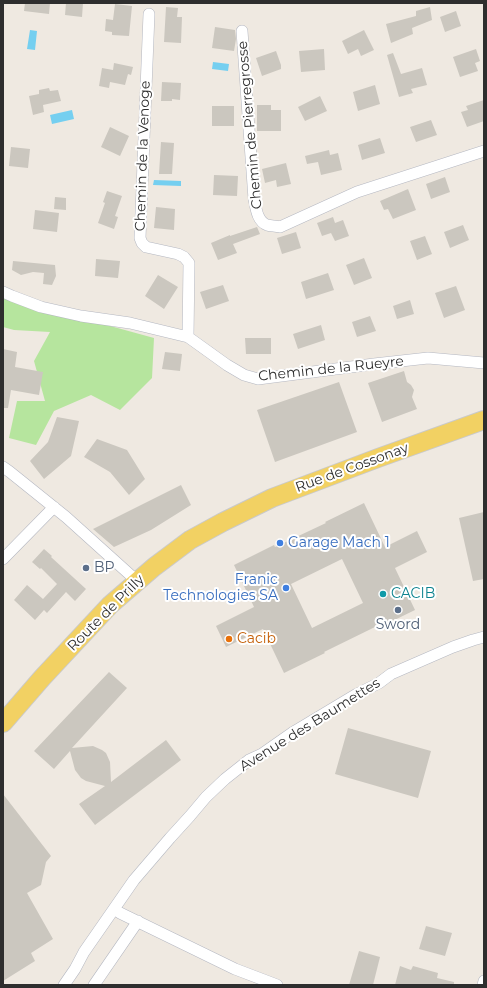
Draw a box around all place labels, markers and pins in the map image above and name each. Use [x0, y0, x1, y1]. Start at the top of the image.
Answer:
place label: Garage Mach 1 [288, 535, 390, 551]
marker: Garage Mach 1 [275, 538, 285, 548]
place label: BP [94, 560, 115, 576]
marker: BP [81, 563, 91, 573]
place label: Franic Technologies SA [163, 572, 278, 604]
marker: Franic Technologies SA [281, 583, 291, 593]
place label: CACIB [391, 586, 435, 602]
marker: CACIB [378, 589, 388, 599]
marker: Sword [393, 605, 403, 615]
place label: Sword [376, 617, 420, 633]
place label: Cacib [237, 631, 276, 647]
marker: Cacib [224, 634, 234, 644]

